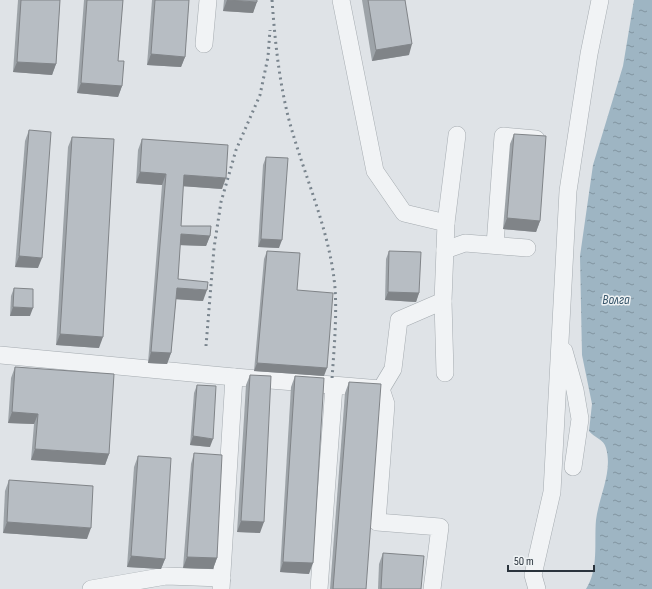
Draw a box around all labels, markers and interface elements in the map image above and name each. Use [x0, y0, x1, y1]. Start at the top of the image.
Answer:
water label: Волга [602, 291, 630, 308]
scale bar [508, 547, 594, 573]
text: 50 m [514, 554, 534, 569]

